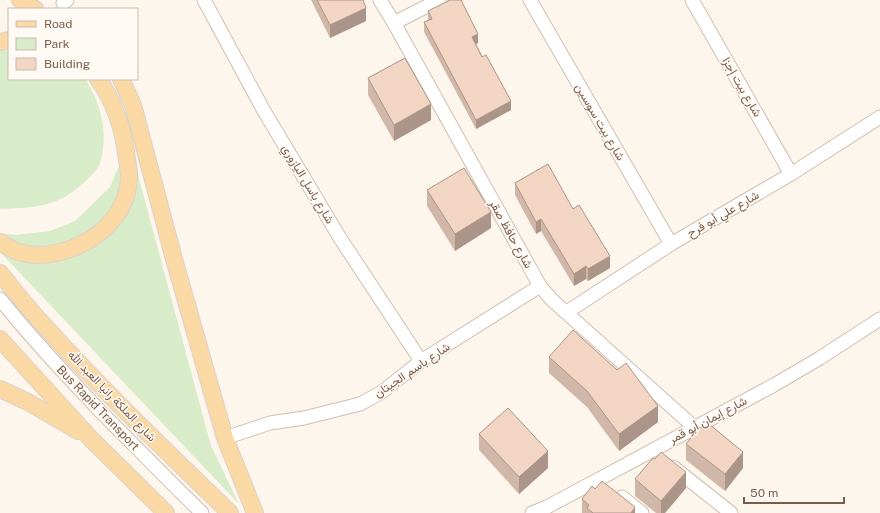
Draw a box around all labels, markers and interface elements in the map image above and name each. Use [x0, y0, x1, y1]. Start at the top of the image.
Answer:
legend [8, 8, 138, 80]
text: Road [44, 17, 72, 31]
text: Park [44, 37, 70, 51]
street label: شارع بيت إجزا [718, 55, 765, 120]
text: Building [44, 57, 90, 71]
street label: شارع بيت سوسين [571, 81, 628, 164]
street label: شارع باسل اليازوري [276, 142, 337, 228]
street label: شارع علي أبو فرح [685, 188, 763, 243]
street label: شارع حافظ صقر [484, 196, 536, 272]
street label: شارع باسم الجيتان [371, 339, 454, 402]
street label: شارع الملكة رانيا العبد الله [64, 348, 159, 446]
street label: Bus Rapid Transport [54, 363, 142, 454]
street label: شارع إيمان أبو قمر [666, 394, 750, 449]
scale bar [744, 479, 844, 505]
text: 50 m [750, 486, 778, 500]

